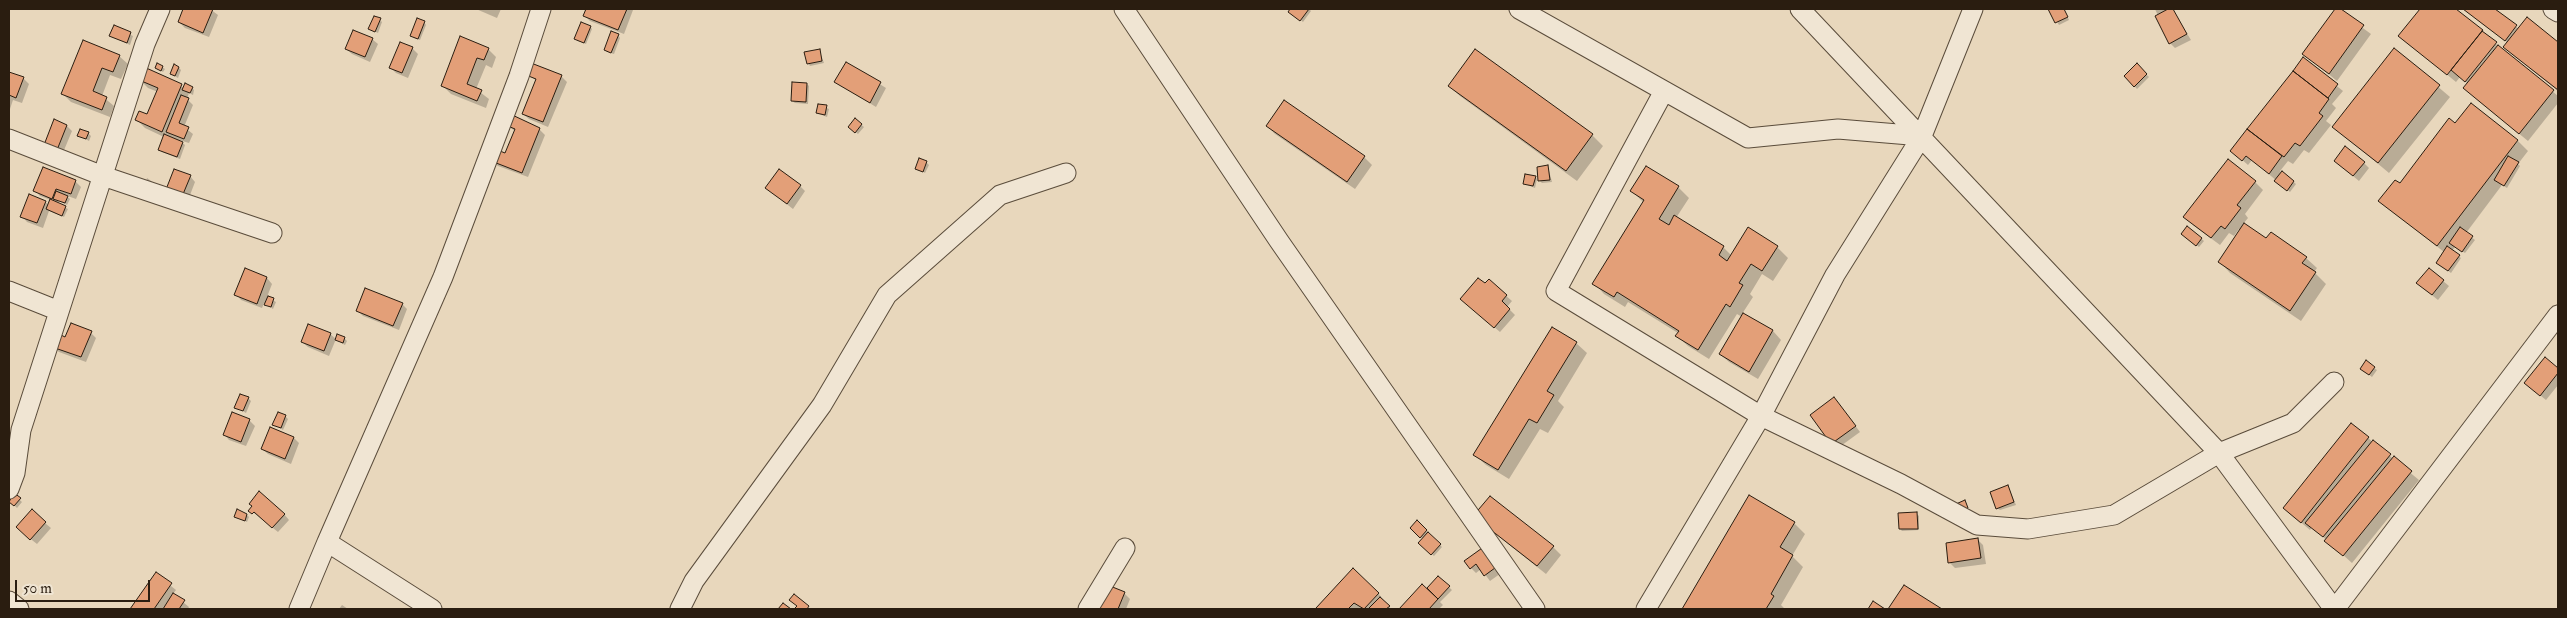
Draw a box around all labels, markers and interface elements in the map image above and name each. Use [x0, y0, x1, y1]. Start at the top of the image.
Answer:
scale bar [18, 570, 152, 602]
text: 50 m [23, 579, 52, 598]

